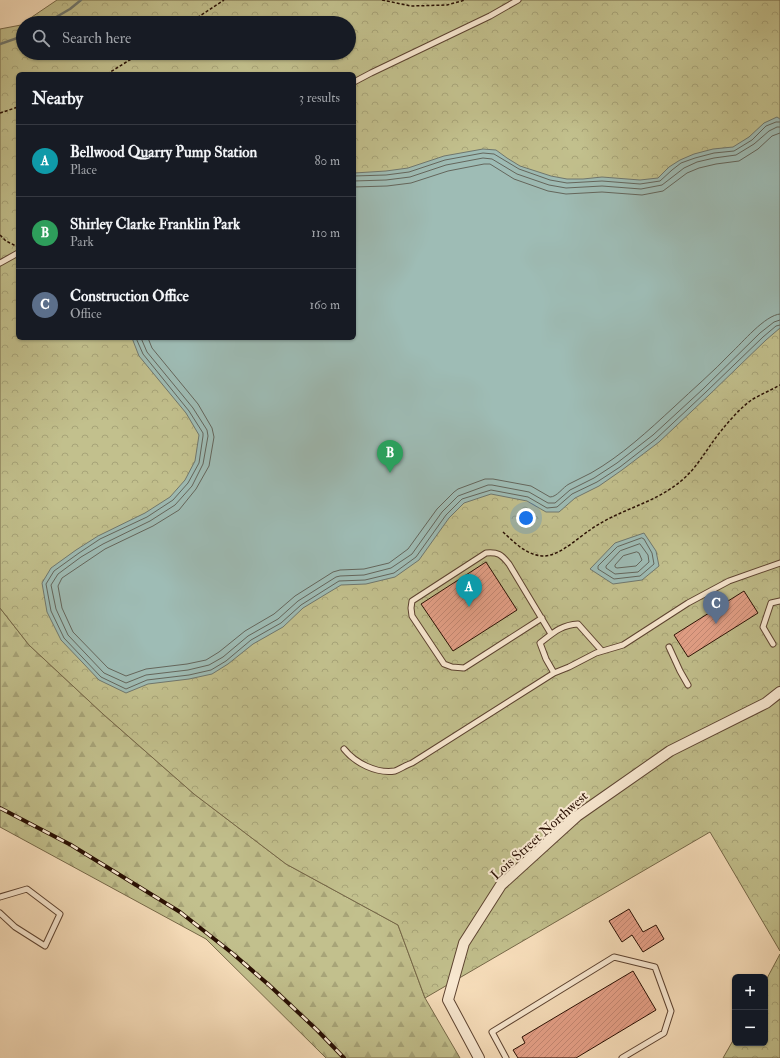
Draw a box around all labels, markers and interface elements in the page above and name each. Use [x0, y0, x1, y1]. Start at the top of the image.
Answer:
search box [16, 16, 356, 60]
icon: search [30, 27, 52, 49]
text: Search here [62, 29, 131, 48]
text: Nearby [32, 88, 83, 109]
text: 3 results [299, 90, 340, 106]
text: Bellwood Quarry Pump Station [70, 143, 257, 162]
text: A [41, 153, 49, 169]
text: 80 m [314, 153, 340, 169]
text: Place [70, 162, 97, 178]
text: Shirley Clarke Franklin Park [70, 215, 240, 234]
text: B [41, 225, 49, 241]
text: 110 m [311, 225, 340, 241]
text: Park [70, 234, 94, 250]
text: Construction Office [70, 287, 189, 306]
text: C [40, 297, 50, 313]
text: 160 m [309, 297, 340, 313]
text: Office [70, 306, 102, 322]
pin: B [377, 440, 403, 473]
your location [516, 508, 536, 528]
pin: A [456, 574, 482, 607]
pin: C [703, 591, 729, 624]
street label: Lois Street Northwest [487, 787, 592, 883]
map controls [732, 974, 768, 1046]
button: + [732, 974, 768, 1010]
button: − [732, 1010, 768, 1046]

